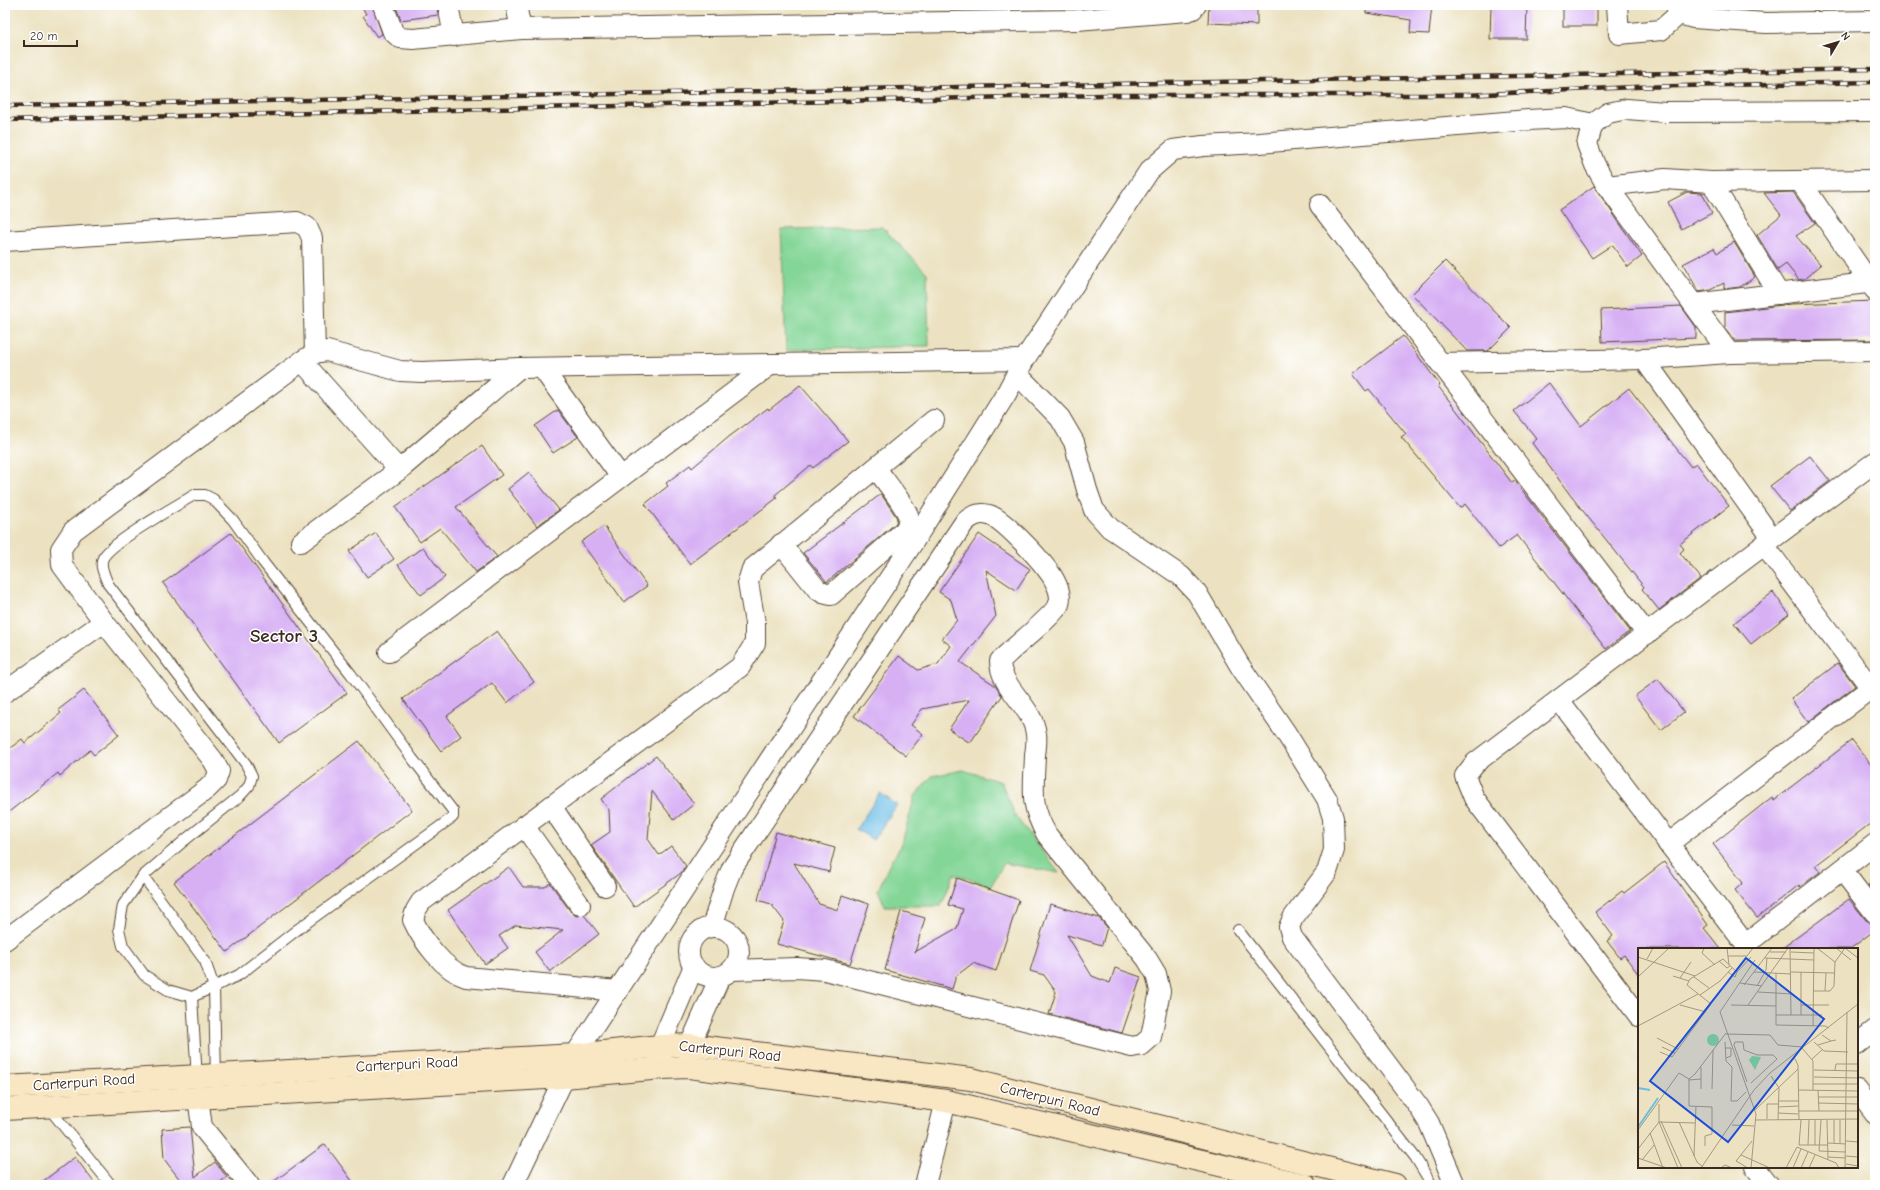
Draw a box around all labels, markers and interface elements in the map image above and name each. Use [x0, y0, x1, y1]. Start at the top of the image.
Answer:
scale bar [24, 22, 77, 48]
north arrow [1818, 22, 1858, 62]
text: 20 m [30, 29, 58, 43]
text: N [1838, 29, 1853, 43]
district label: Sector 3 [250, 625, 318, 647]
inset map [1638, 948, 1858, 1168]
street label: Carterpuri Road [678, 1037, 782, 1065]
street label: Carterpuri Road [355, 1052, 459, 1076]
street label: Carterpuri Road [32, 1069, 136, 1095]
street label: Carterpuri Road [998, 1078, 1102, 1120]

